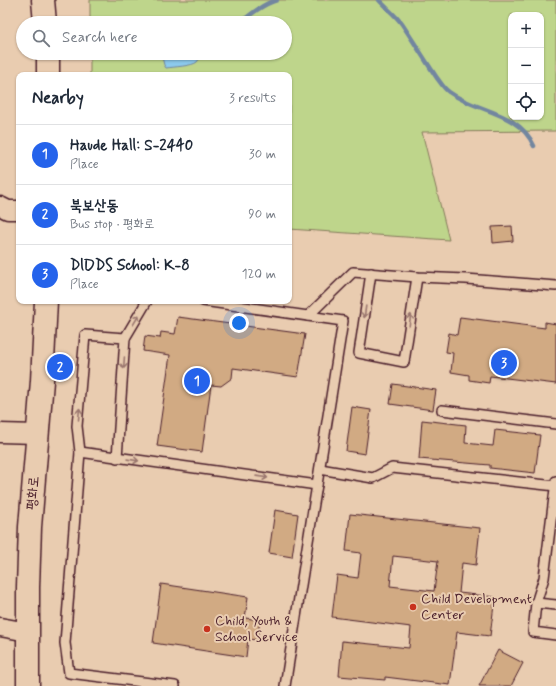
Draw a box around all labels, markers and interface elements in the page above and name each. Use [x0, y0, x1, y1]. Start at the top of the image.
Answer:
map controls [508, 12, 544, 120]
button: + [508, 12, 544, 48]
search box [16, 16, 292, 60]
icon: search [30, 27, 52, 49]
text: Search here [62, 28, 138, 48]
button: − [508, 48, 544, 84]
button: locate [508, 84, 544, 120]
text: Nearby [32, 87, 84, 109]
text: 3 results [229, 90, 276, 107]
text: Haude Hall: S-2440 [70, 136, 193, 156]
text: 1 [42, 146, 48, 163]
text: 30 m [249, 146, 276, 163]
text: Place [70, 156, 99, 173]
text: 북보산동 [70, 196, 118, 216]
text: 2 [42, 206, 48, 223]
text: 90 m [248, 206, 276, 223]
text: Bus stop · 평화로 [70, 216, 154, 233]
text: DlDDS School: K-8 [70, 256, 190, 276]
text: 3 [42, 266, 48, 283]
text: 120 m [242, 266, 276, 283]
text: Place [70, 276, 99, 293]
one-way arrow [361, 305, 369, 318]
your location [229, 313, 249, 333]
one-way arrow [133, 314, 141, 326]
one-way arrow [406, 314, 414, 327]
pin: 3 [491, 348, 517, 378]
pin: 2 [47, 352, 73, 382]
one-way arrow [120, 356, 127, 369]
pin: 1 [184, 366, 210, 396]
one-way arrow [75, 408, 82, 421]
one-way arrow [126, 456, 139, 464]
one-way arrow [255, 474, 268, 481]
street label: 평화로 [23, 476, 43, 510]
place label: Child Development Center [421, 590, 532, 624]
marker: Child Development Center [408, 602, 418, 612]
place label: Child, Youth & School Service [215, 612, 298, 646]
marker: Child, Youth & School Service [202, 624, 212, 634]

